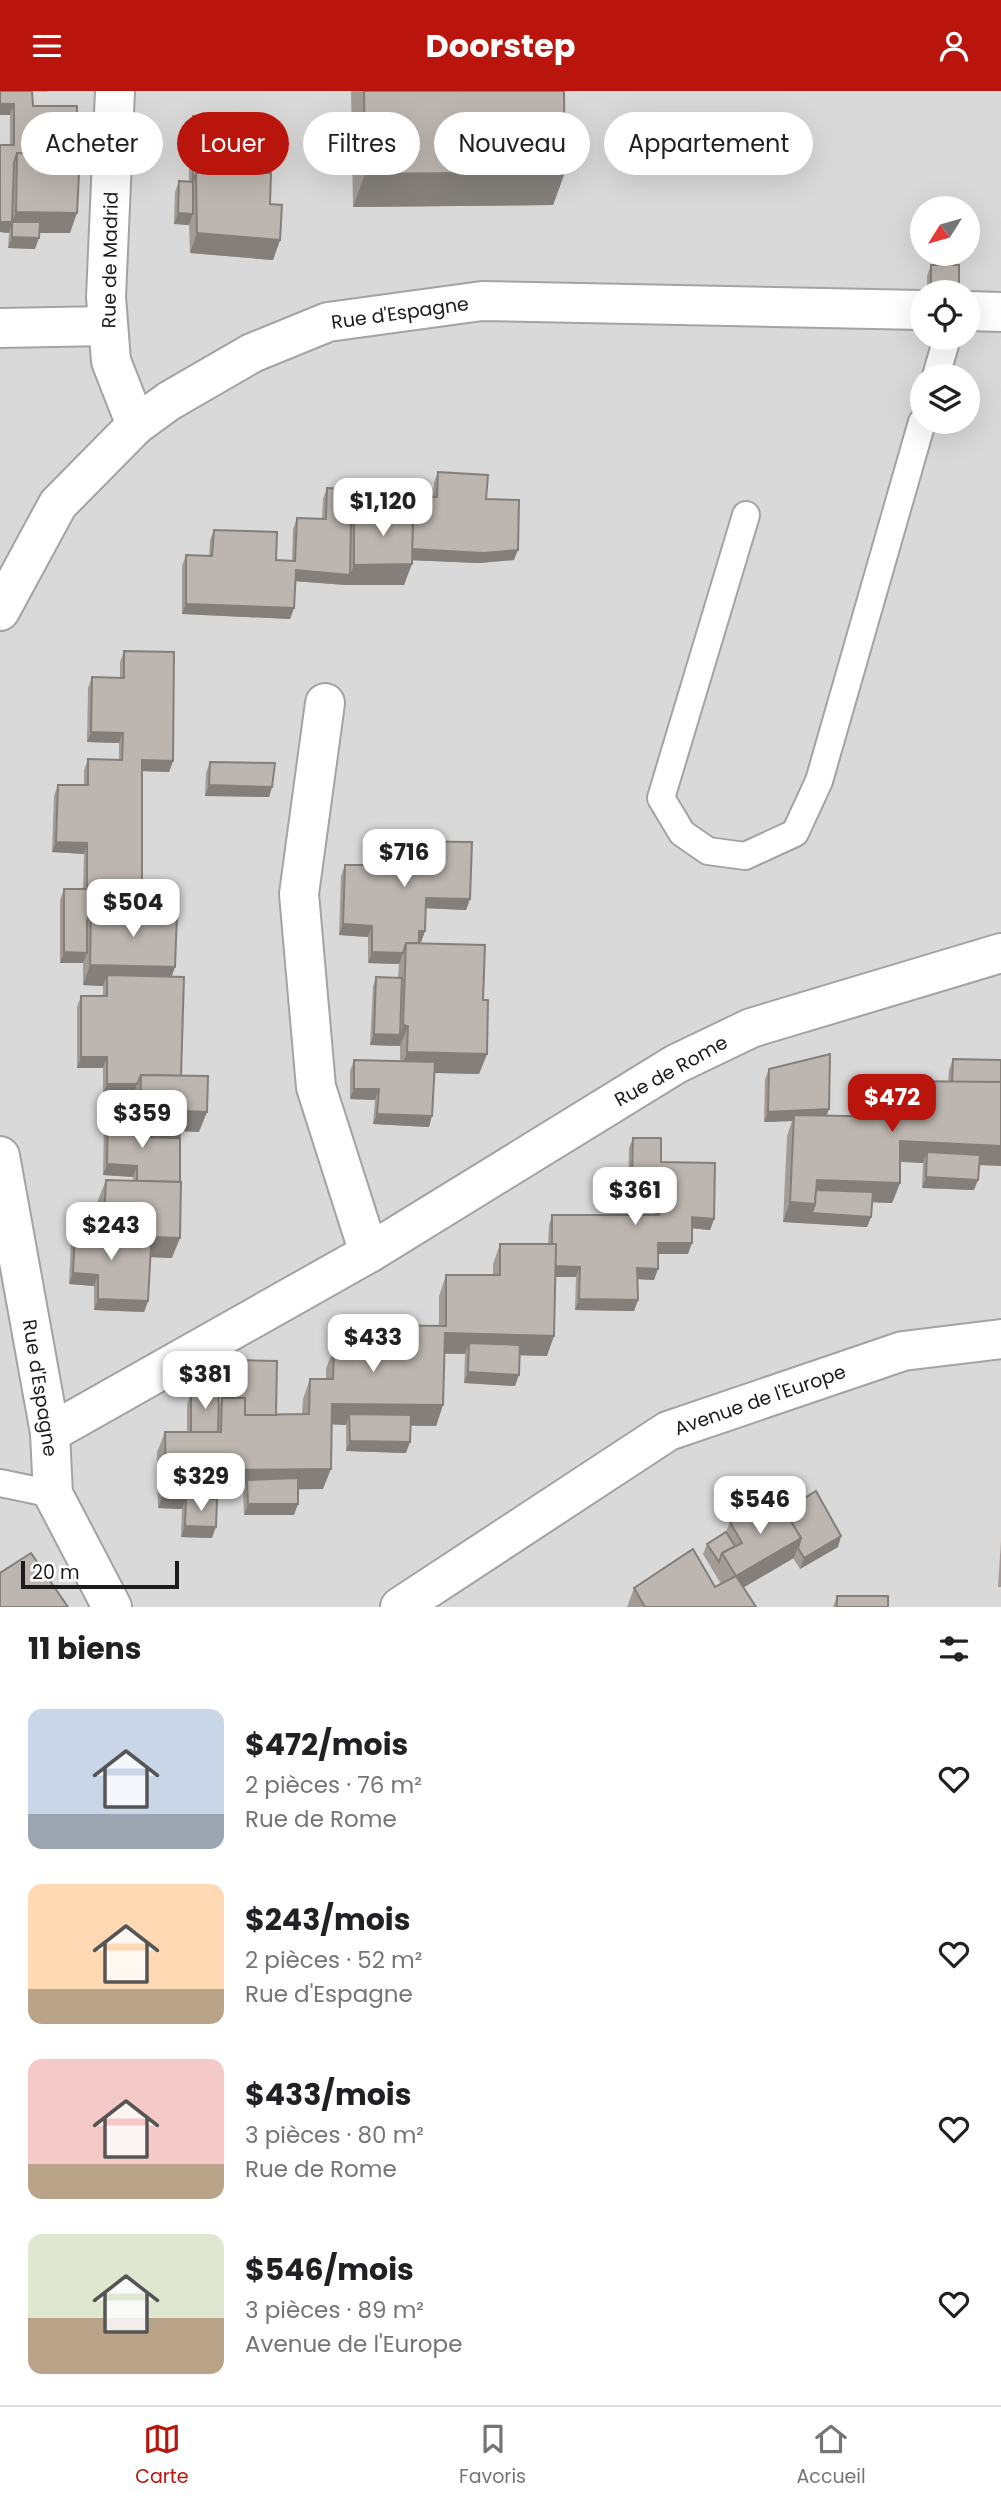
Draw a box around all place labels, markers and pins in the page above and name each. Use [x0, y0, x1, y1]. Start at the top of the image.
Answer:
pin: $1,120 [326, 479, 440, 538]
pin: $716 [363, 829, 445, 889]
pin: $504 [92, 879, 174, 939]
pin: $472 [851, 1075, 933, 1134]
pin: $359 [101, 1091, 183, 1150]
pin: $361 [594, 1167, 676, 1227]
pin: $243 [70, 1203, 152, 1262]
pin: $433 [332, 1315, 414, 1374]
pin: $381 [164, 1351, 246, 1411]
pin: $329 [160, 1453, 242, 1513]
pin: $546 [719, 1477, 801, 1536]

